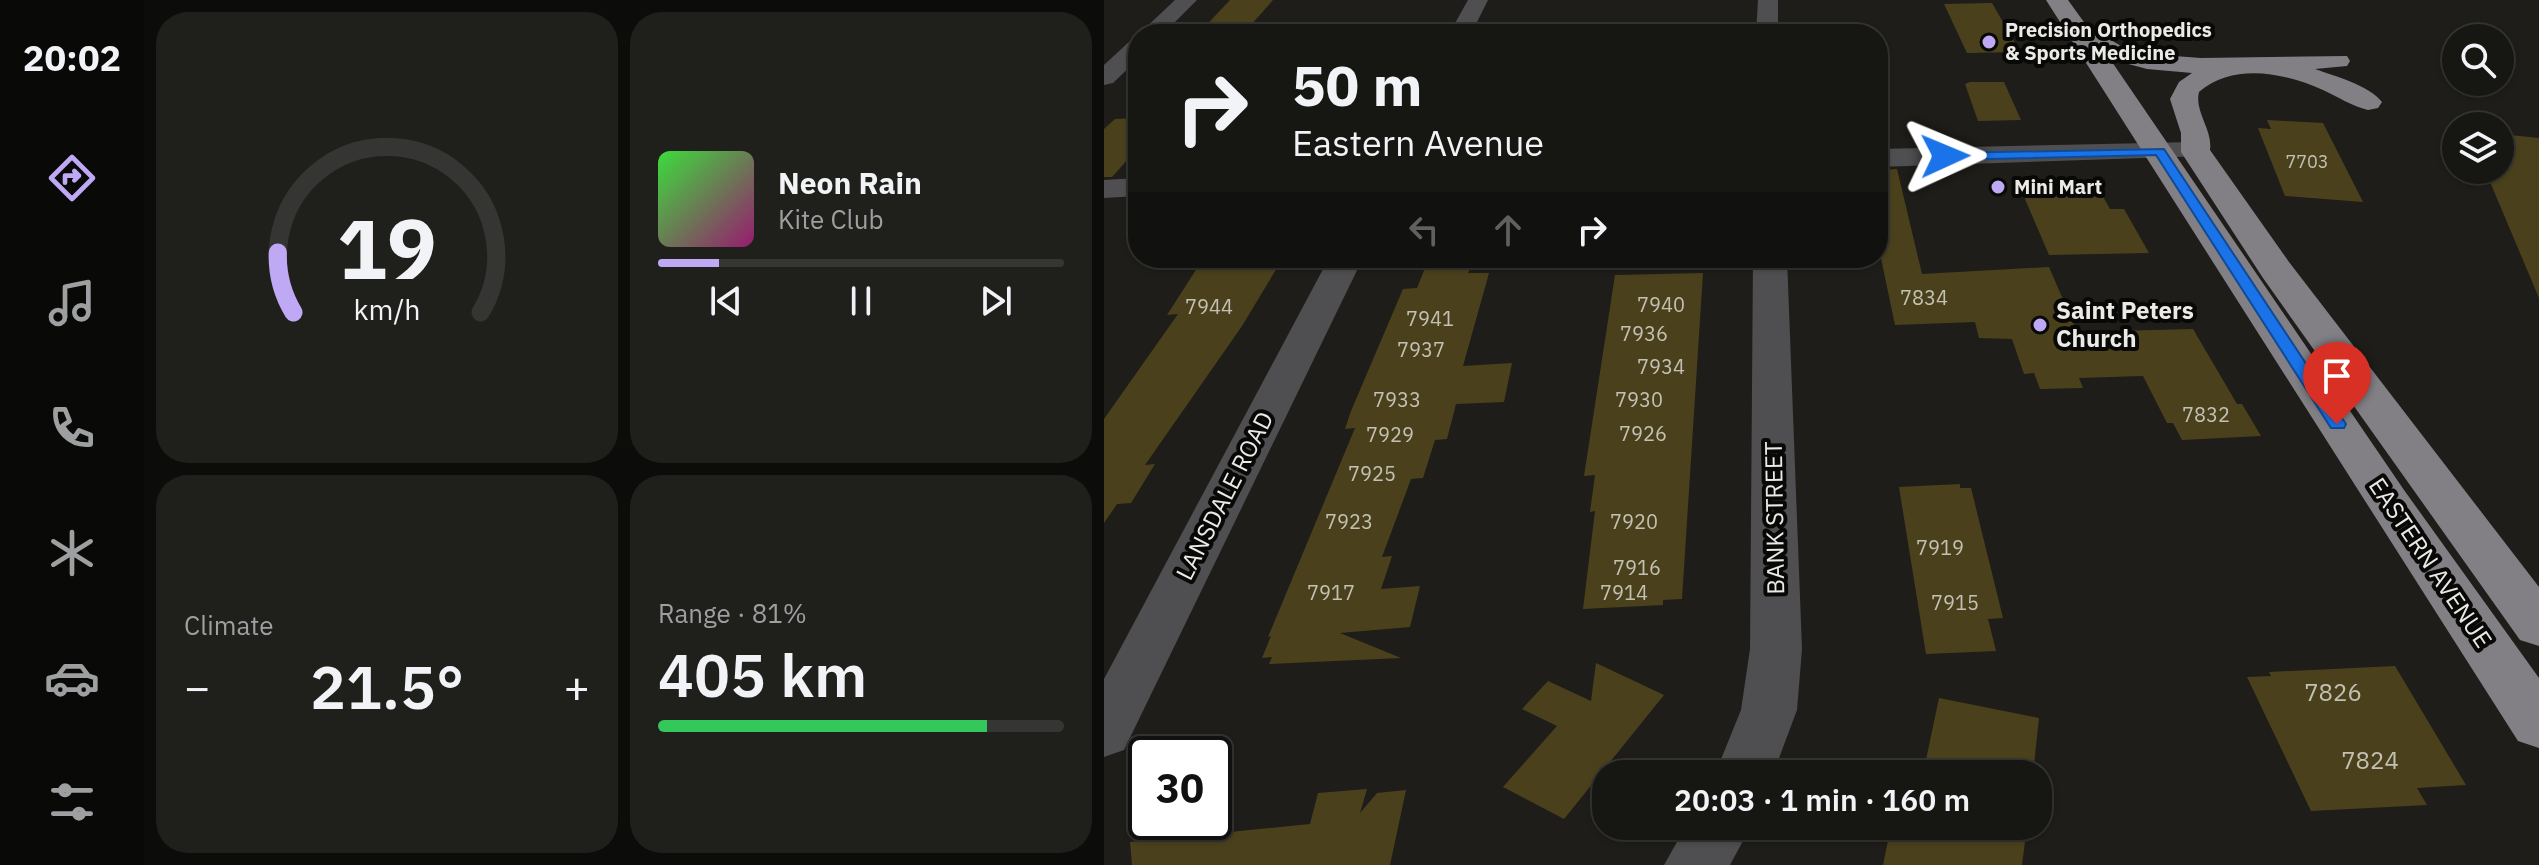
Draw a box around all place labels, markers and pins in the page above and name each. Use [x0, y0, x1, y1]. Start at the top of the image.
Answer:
place label: Precision Orthopedics & Sports Medicine [2005, 16, 2212, 66]
marker: Precision Orthopedics & Sports Medicine [1980, 33, 1998, 51]
place label: Mini Mart [2014, 173, 2102, 200]
marker: Mini Mart [1989, 178, 2007, 196]
place label: Saint Peters Church [2056, 294, 2194, 354]
marker: Saint Peters Church [2031, 316, 2049, 334]
pin [2303, 342, 2371, 424]

